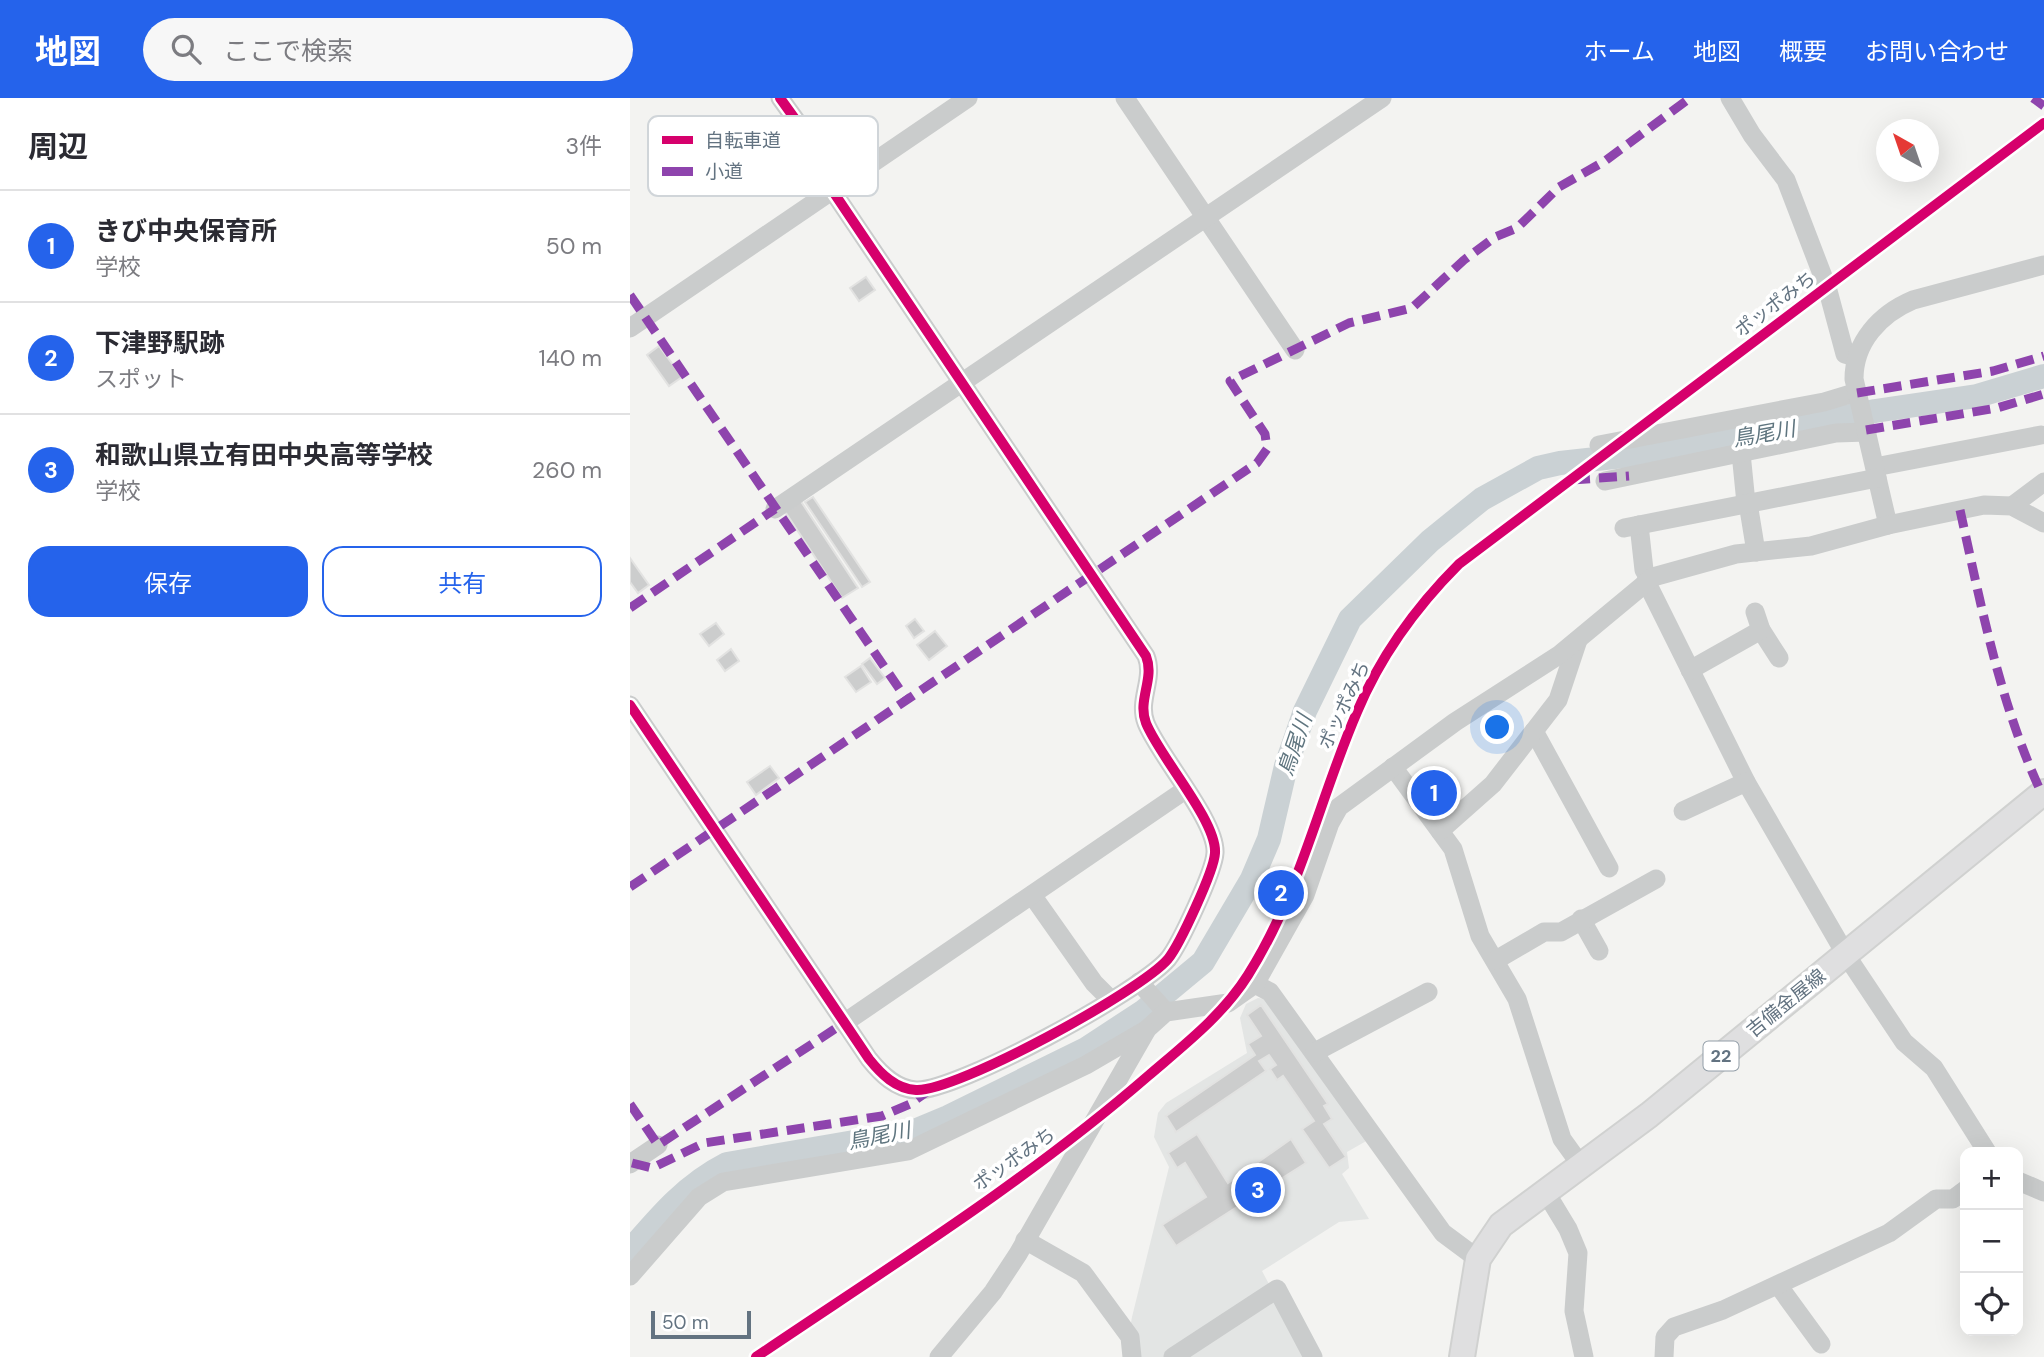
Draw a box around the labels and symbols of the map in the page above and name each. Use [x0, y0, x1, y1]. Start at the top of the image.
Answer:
legend [648, 116, 878, 196]
north arrow [1876, 119, 1939, 182]
text: 自転車道 [705, 128, 781, 153]
text: 小道 [705, 159, 743, 184]
street label: ポッポみち [1730, 265, 1820, 343]
water label: 鳥尾川 [1731, 414, 1799, 453]
street label: ポッポみち [1313, 657, 1375, 753]
water label: 鳥尾川 [1272, 709, 1319, 779]
your location [1480, 710, 1514, 744]
pin: 1 [1411, 767, 1457, 819]
pin: 2 [1258, 867, 1304, 919]
street label: 吉備金屋線 [1741, 963, 1831, 1043]
road number: 22 [1704, 1042, 1738, 1071]
water label: 鳥尾川 [845, 1116, 915, 1156]
street label: ポッポみち [968, 1122, 1060, 1196]
pin: 3 [1235, 1164, 1281, 1216]
scale bar [651, 1308, 751, 1340]

